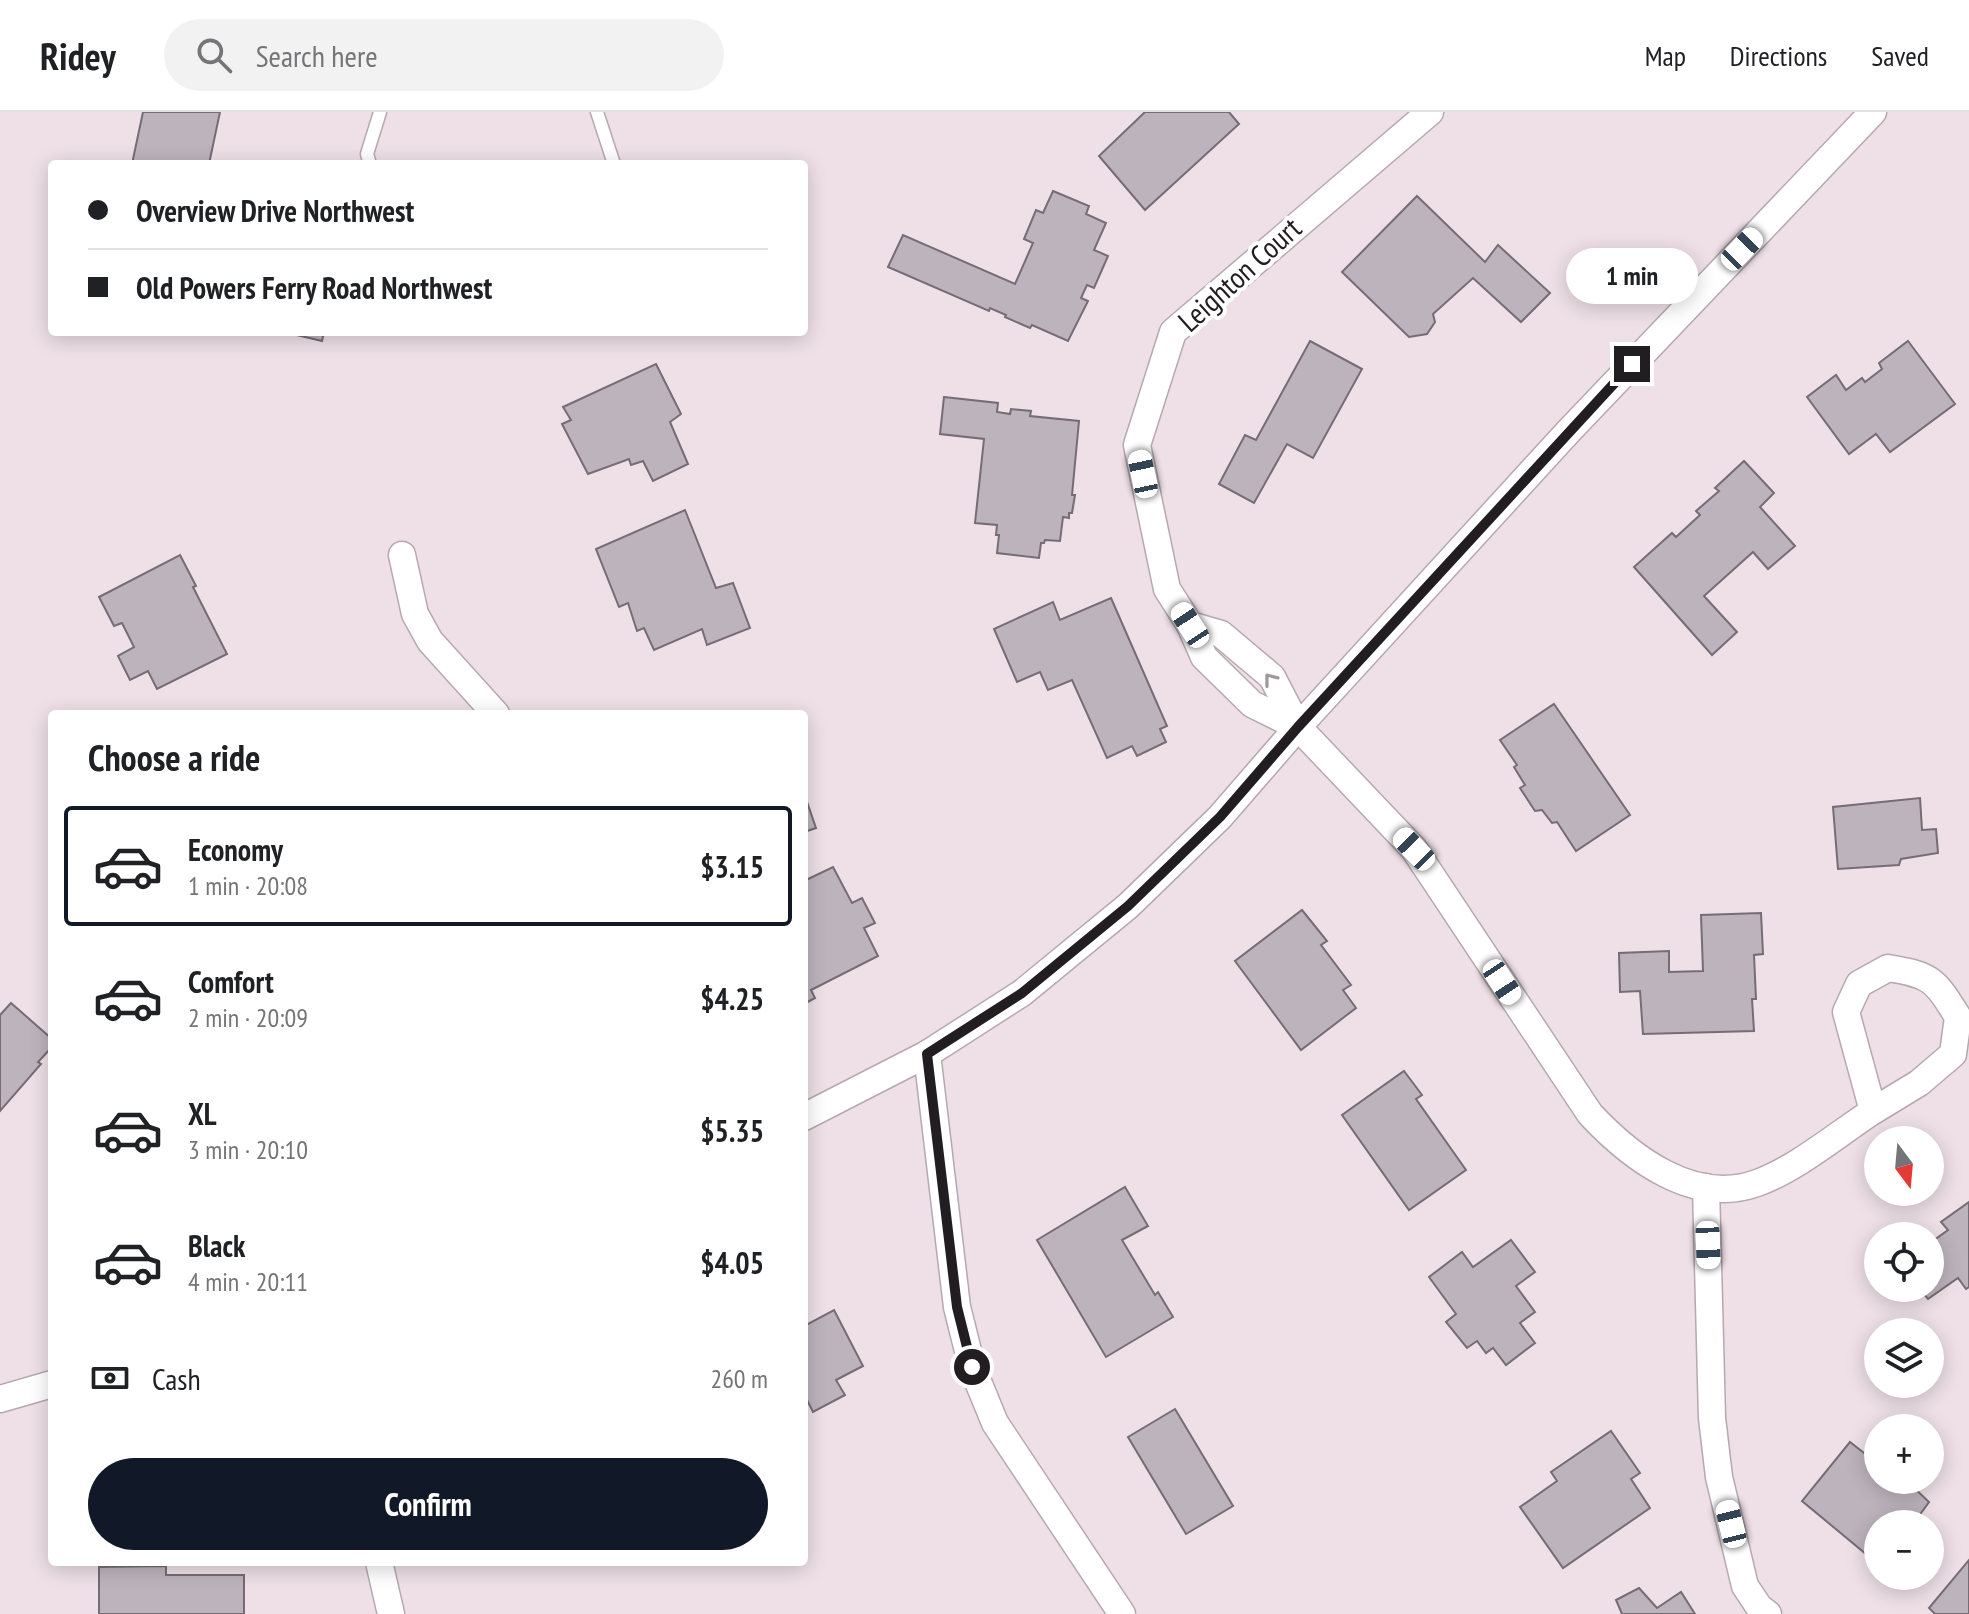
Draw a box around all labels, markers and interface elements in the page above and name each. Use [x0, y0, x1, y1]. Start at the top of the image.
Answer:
search box [164, 19, 724, 91]
text: Ridey [40, 31, 116, 80]
icon: search [192, 33, 236, 77]
text: Search here [256, 36, 378, 75]
text: Map [1645, 37, 1686, 74]
text: Directions [1730, 37, 1827, 74]
text: Saved [1871, 37, 1929, 74]
text: Overview Drive Northwest [136, 191, 414, 230]
street label: Leighton Court [1169, 208, 1309, 339]
car [1717, 223, 1767, 275]
callout: 1 min [1566, 248, 1698, 304]
text: 1 min [1606, 259, 1658, 292]
text: Old Powers Ferry Road Northwest [136, 268, 492, 307]
route end [1614, 346, 1650, 382]
car [1126, 448, 1160, 500]
car [1167, 598, 1213, 652]
one-way arrow [1266, 673, 1280, 688]
text: Choose a ride [88, 734, 260, 781]
car [1389, 823, 1439, 875]
icon: car [92, 830, 164, 902]
text: Economy [188, 830, 283, 869]
text: $3.15 [700, 847, 764, 886]
text: 1 min · 20:08 [188, 869, 308, 902]
car [1479, 955, 1525, 1009]
icon: car [92, 962, 164, 1034]
text: Comfort [188, 962, 274, 1001]
text: $4.25 [700, 979, 764, 1018]
text: 2 min · 20:09 [188, 1001, 308, 1034]
icon: car [92, 1094, 164, 1166]
text: XL [188, 1094, 217, 1133]
text: $5.35 [700, 1111, 764, 1150]
north arrow [1864, 1126, 1944, 1206]
map controls [1864, 1126, 1944, 1590]
text: 3 min · 20:10 [188, 1133, 308, 1166]
car [1695, 1221, 1721, 1269]
button: locate [1864, 1222, 1944, 1302]
icon: car [92, 1226, 164, 1298]
text: Black [188, 1226, 245, 1265]
text: $4.05 [700, 1243, 764, 1282]
text: 4 min · 20:11 [188, 1265, 308, 1298]
button: layers [1864, 1318, 1944, 1398]
route start [954, 1349, 990, 1385]
icon: cash [88, 1356, 132, 1400]
text: Cash [152, 1359, 201, 1398]
text: 260 m [710, 1362, 768, 1395]
button: + [1864, 1414, 1944, 1494]
button: Confirm [88, 1458, 768, 1550]
car [1714, 1498, 1748, 1550]
button: − [1864, 1510, 1944, 1590]

